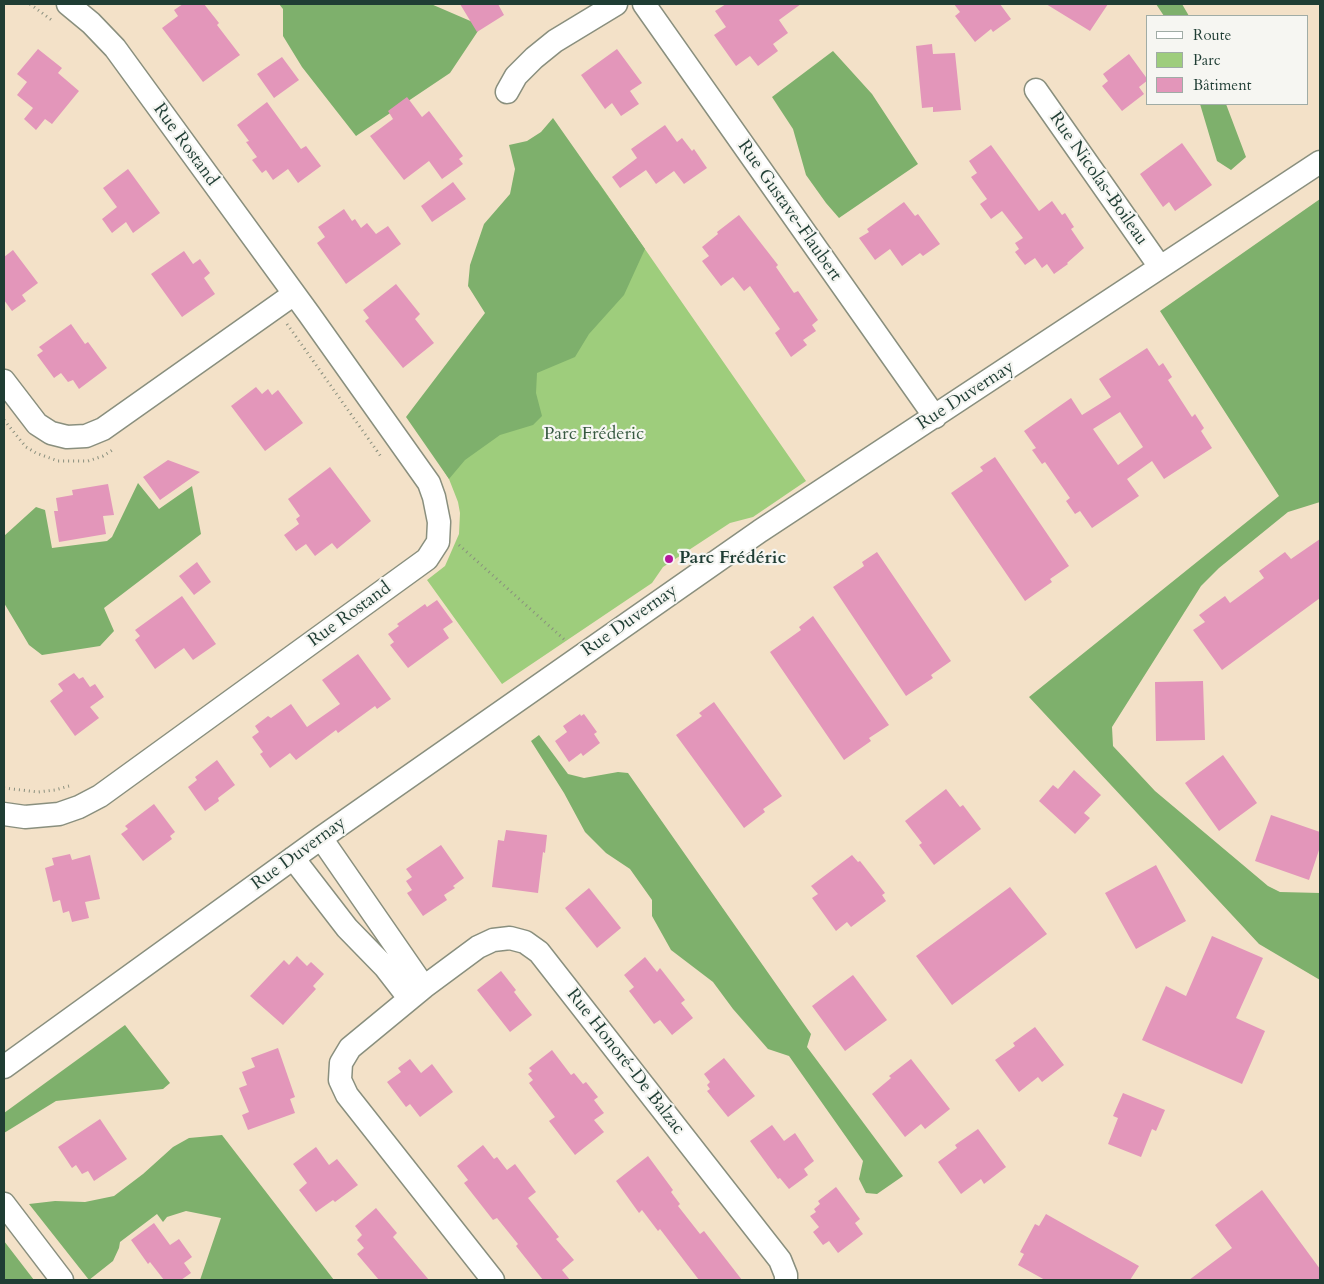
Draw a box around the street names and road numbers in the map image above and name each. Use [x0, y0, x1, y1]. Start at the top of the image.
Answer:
street label: Rue Rostand [148, 99, 222, 191]
street label: Rue Nicolas-Boileau [1044, 108, 1152, 250]
street label: Rue Gustave-Flaubert [732, 136, 846, 286]
street label: Rue Duvernay [913, 357, 1019, 435]
street label: Rue Rostand [304, 578, 396, 652]
street label: Rue Duvernay [578, 580, 682, 662]
street label: Rue Duvernay [248, 813, 350, 895]
street label: Rue Honoré-De Balzac [561, 985, 689, 1139]

